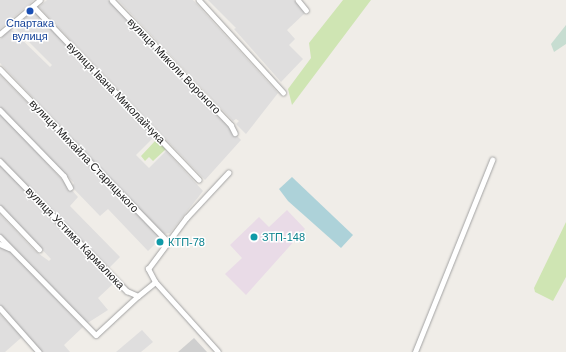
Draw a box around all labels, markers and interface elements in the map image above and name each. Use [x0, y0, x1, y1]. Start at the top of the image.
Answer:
marker: Спартака вулиця [25, 6, 35, 16]
street label: вулиця Миколи Вороного [125, 15, 223, 117]
place label: Спартака вулиця [6, 17, 54, 43]
street label: вулиця Івана Миколайчука [64, 39, 168, 147]
street label: вулиця Михайла Старицького [27, 97, 141, 215]
street label: вулиця Устима Кармалюка [23, 184, 127, 292]
place label: ЗТП-148 [262, 230, 305, 244]
marker: ЗТП-148 [249, 232, 259, 242]
place label: КТП-78 [168, 235, 205, 249]
marker: КТП-78 [155, 237, 165, 247]

